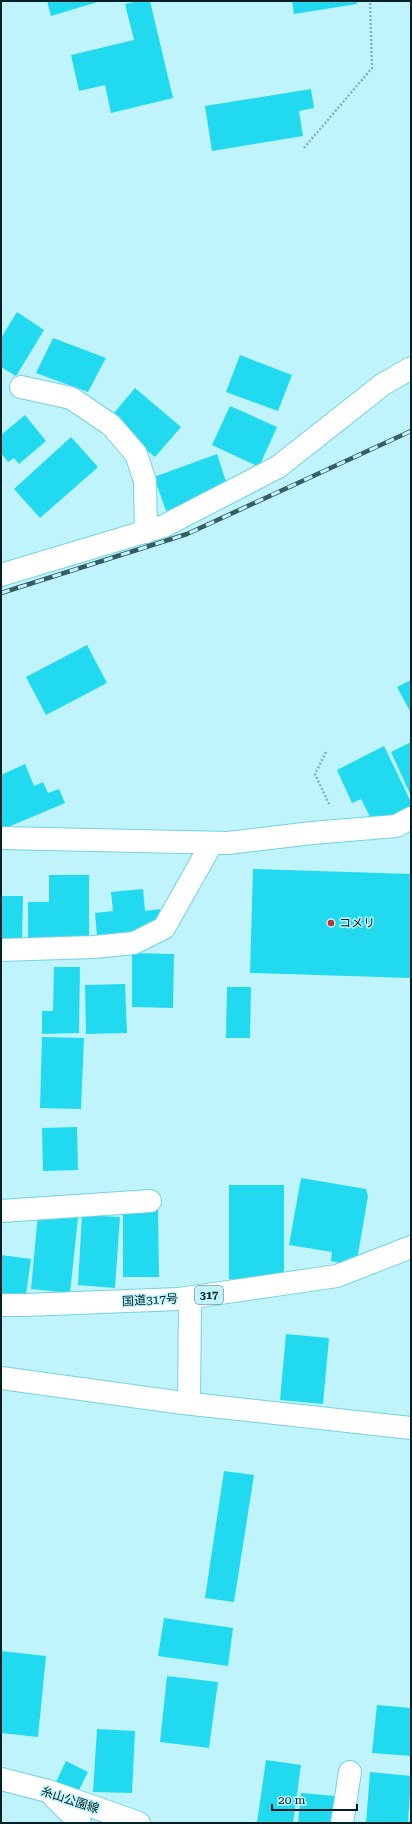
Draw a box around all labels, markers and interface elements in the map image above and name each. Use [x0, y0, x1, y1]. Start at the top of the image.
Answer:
place label: コメリ [339, 916, 375, 930]
marker: コメリ [326, 918, 336, 928]
road number: 317 [195, 1286, 223, 1304]
street label: 国道317号 [122, 1292, 178, 1308]
street label: 糸山公園線 [39, 1784, 101, 1816]
scale bar [272, 1786, 357, 1812]
text: 20 m [278, 1793, 305, 1807]

